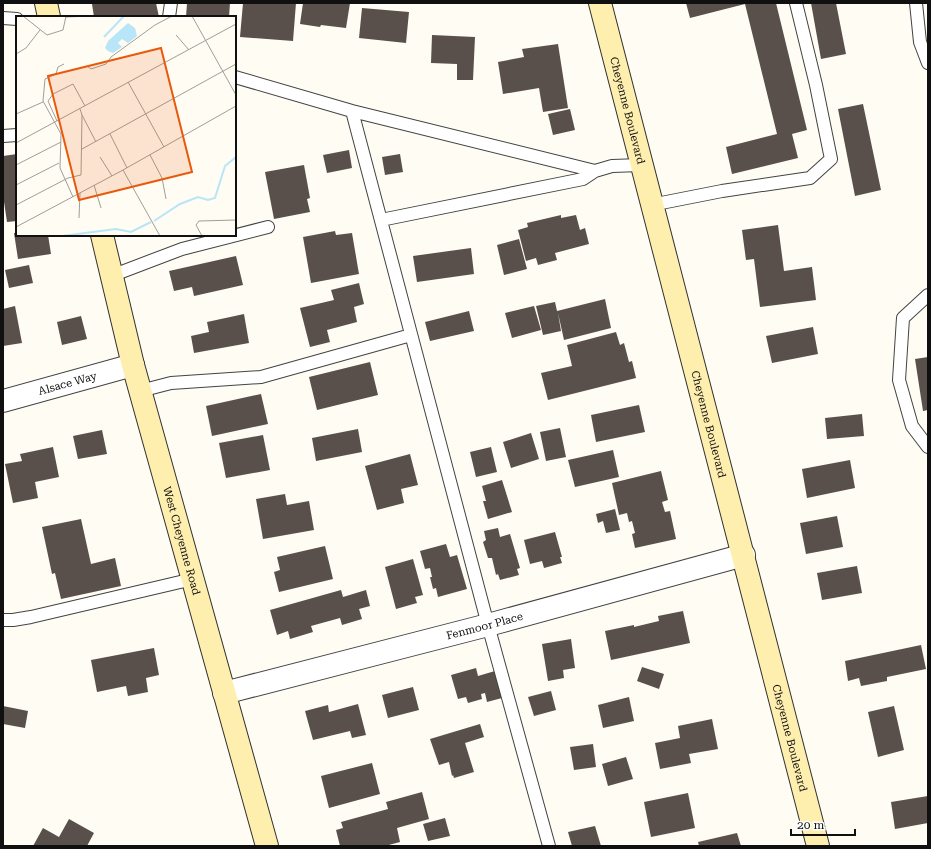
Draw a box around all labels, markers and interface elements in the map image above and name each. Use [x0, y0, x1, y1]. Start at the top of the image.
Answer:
inset map [16, 16, 236, 236]
street label: Cheyenne Boulevard [608, 55, 648, 166]
street label: Alsace Way [37, 369, 99, 397]
street label: Cheyenne Boulevard [689, 369, 729, 479]
street label: West Cheyenne Road [161, 485, 203, 596]
street label: Fenmoor Place [445, 609, 524, 642]
street label: Cheyenne Boulevard [770, 683, 810, 793]
scale bar [791, 811, 855, 837]
text: 20 m [797, 818, 824, 832]

